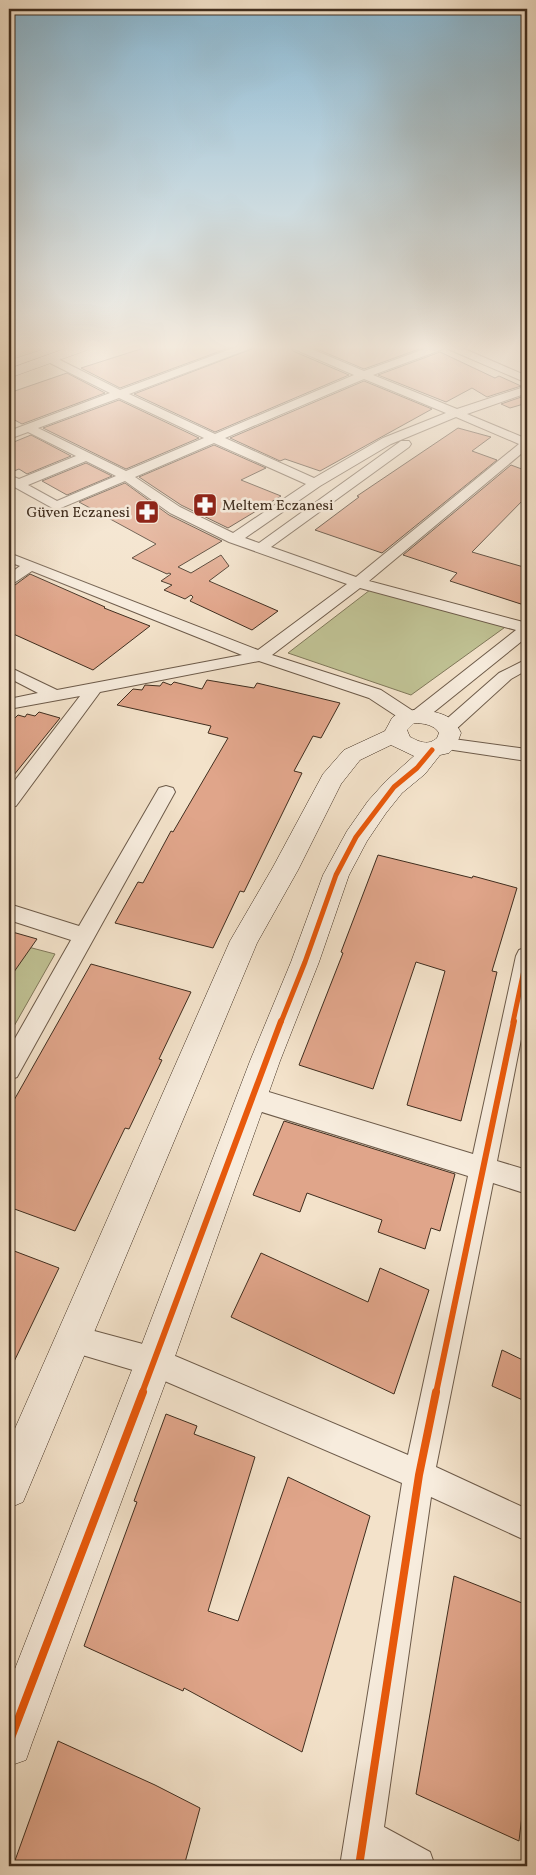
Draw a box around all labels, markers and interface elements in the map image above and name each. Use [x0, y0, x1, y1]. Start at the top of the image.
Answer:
pharmacy icon: Meltem Eczanesi [192, 492, 218, 518]
place label: Meltem Eczanesi [222, 496, 333, 517]
pharmacy icon: Güven Eczanesi [134, 499, 160, 525]
place label: Güven Eczanesi [26, 503, 130, 524]

